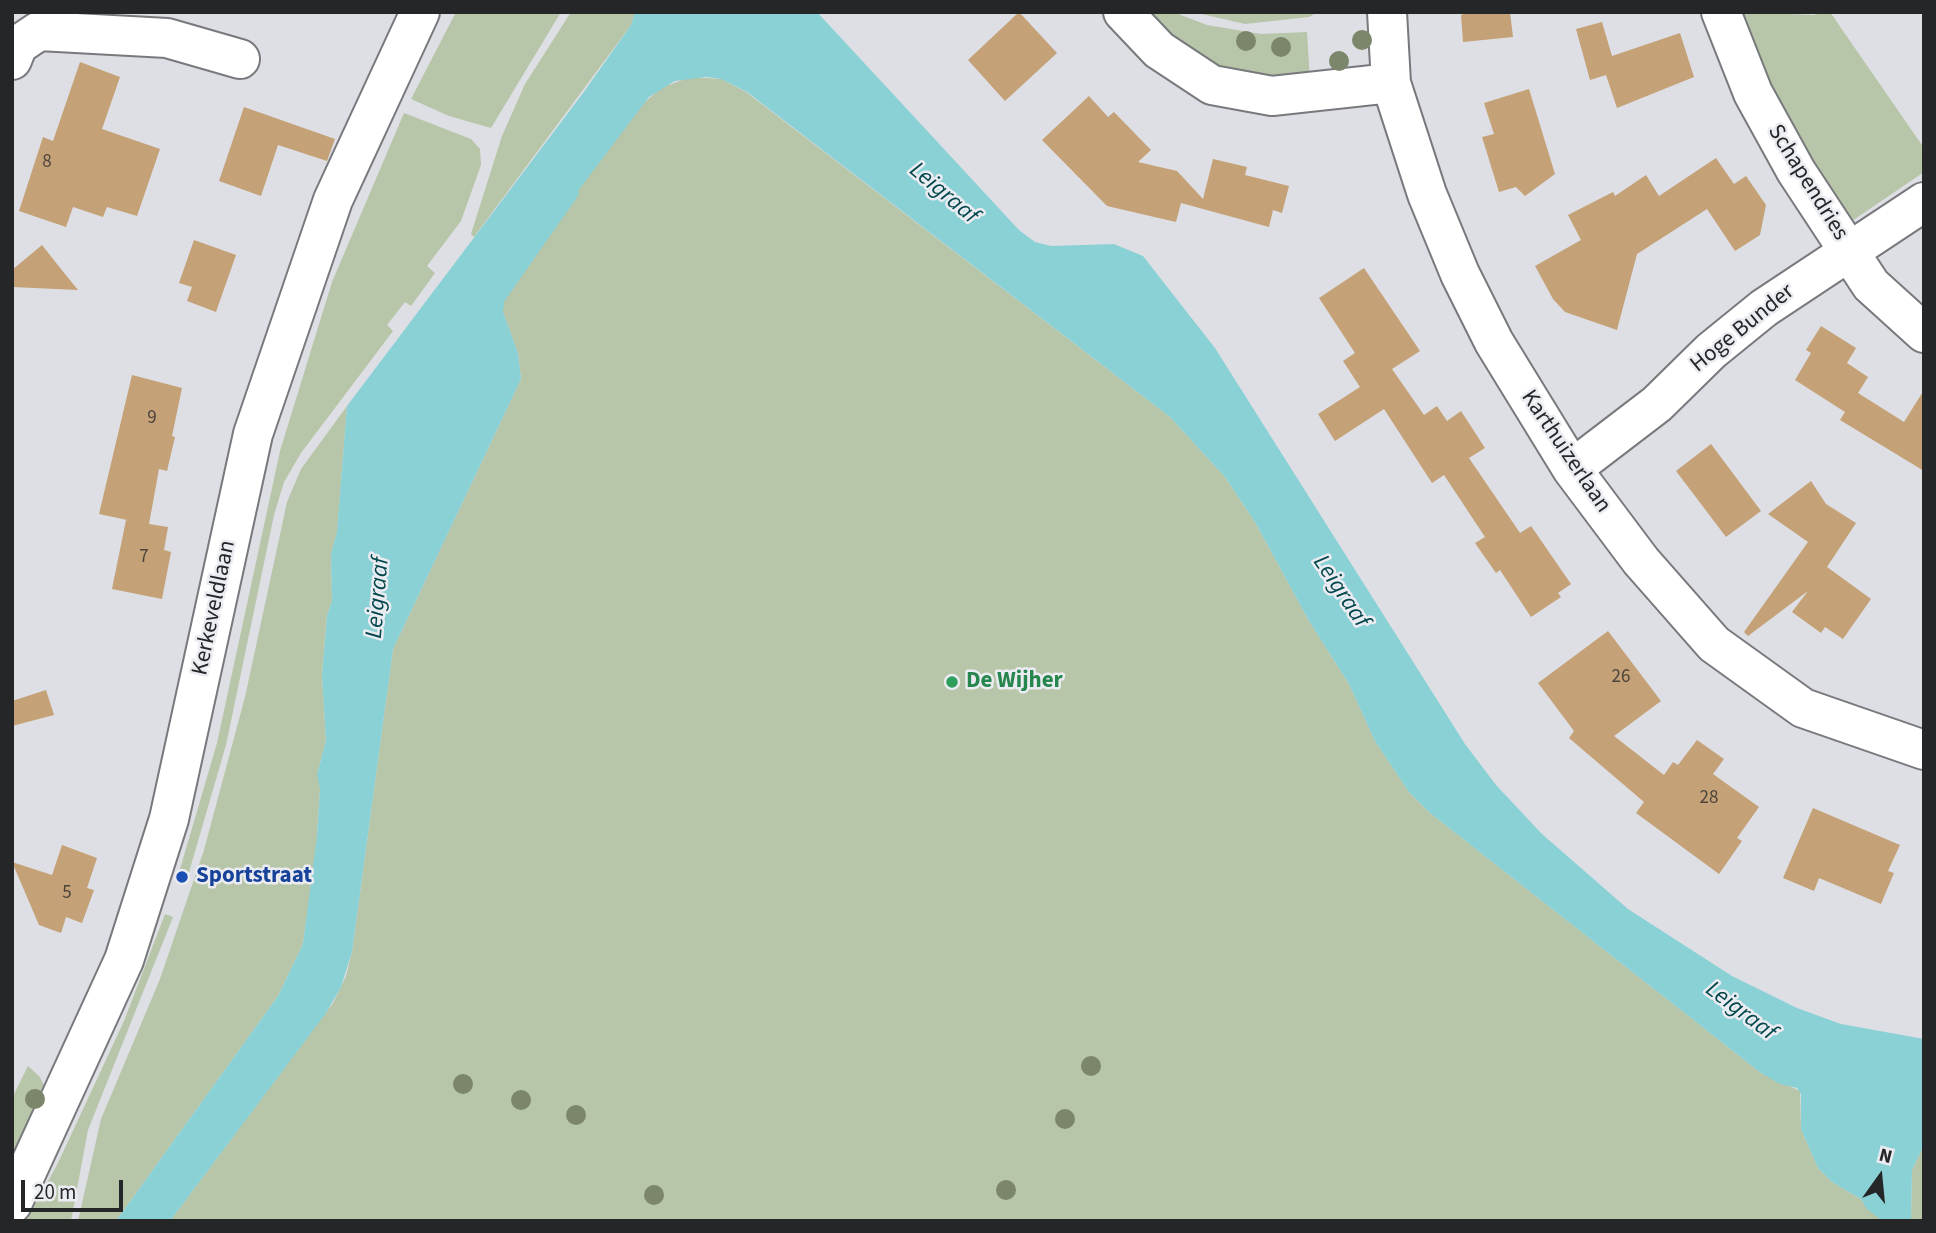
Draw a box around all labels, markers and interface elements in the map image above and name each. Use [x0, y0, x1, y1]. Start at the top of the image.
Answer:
street label: Schapendries [1761, 120, 1853, 246]
house number: 8 [42, 152, 52, 174]
water label: Leigraaf [903, 157, 983, 231]
street label: Hoge Bunder [1686, 279, 1800, 379]
street label: Karthuizerlaan [1514, 385, 1616, 519]
house number: 9 [147, 408, 157, 430]
street label: Kerkeveldlaan [187, 538, 243, 678]
house number: 7 [139, 547, 149, 569]
water label: Leigraaf [1305, 550, 1375, 634]
water label: Leigraaf [361, 556, 397, 640]
house number: 26 [1612, 667, 1630, 689]
place label: De Wijher [966, 668, 1063, 696]
marker: De Wijher [944, 674, 960, 690]
house number: 28 [1700, 788, 1718, 810]
place label: Sportstraat [196, 863, 312, 891]
marker: Sportstraat [174, 869, 190, 885]
house number: 5 [62, 883, 72, 905]
water label: Leigraaf [1699, 976, 1781, 1048]
north arrow [1845, 1142, 1915, 1212]
text: N [1876, 1142, 1895, 1171]
scale bar [24, 1166, 126, 1210]
text: 20 m [34, 1177, 76, 1207]

